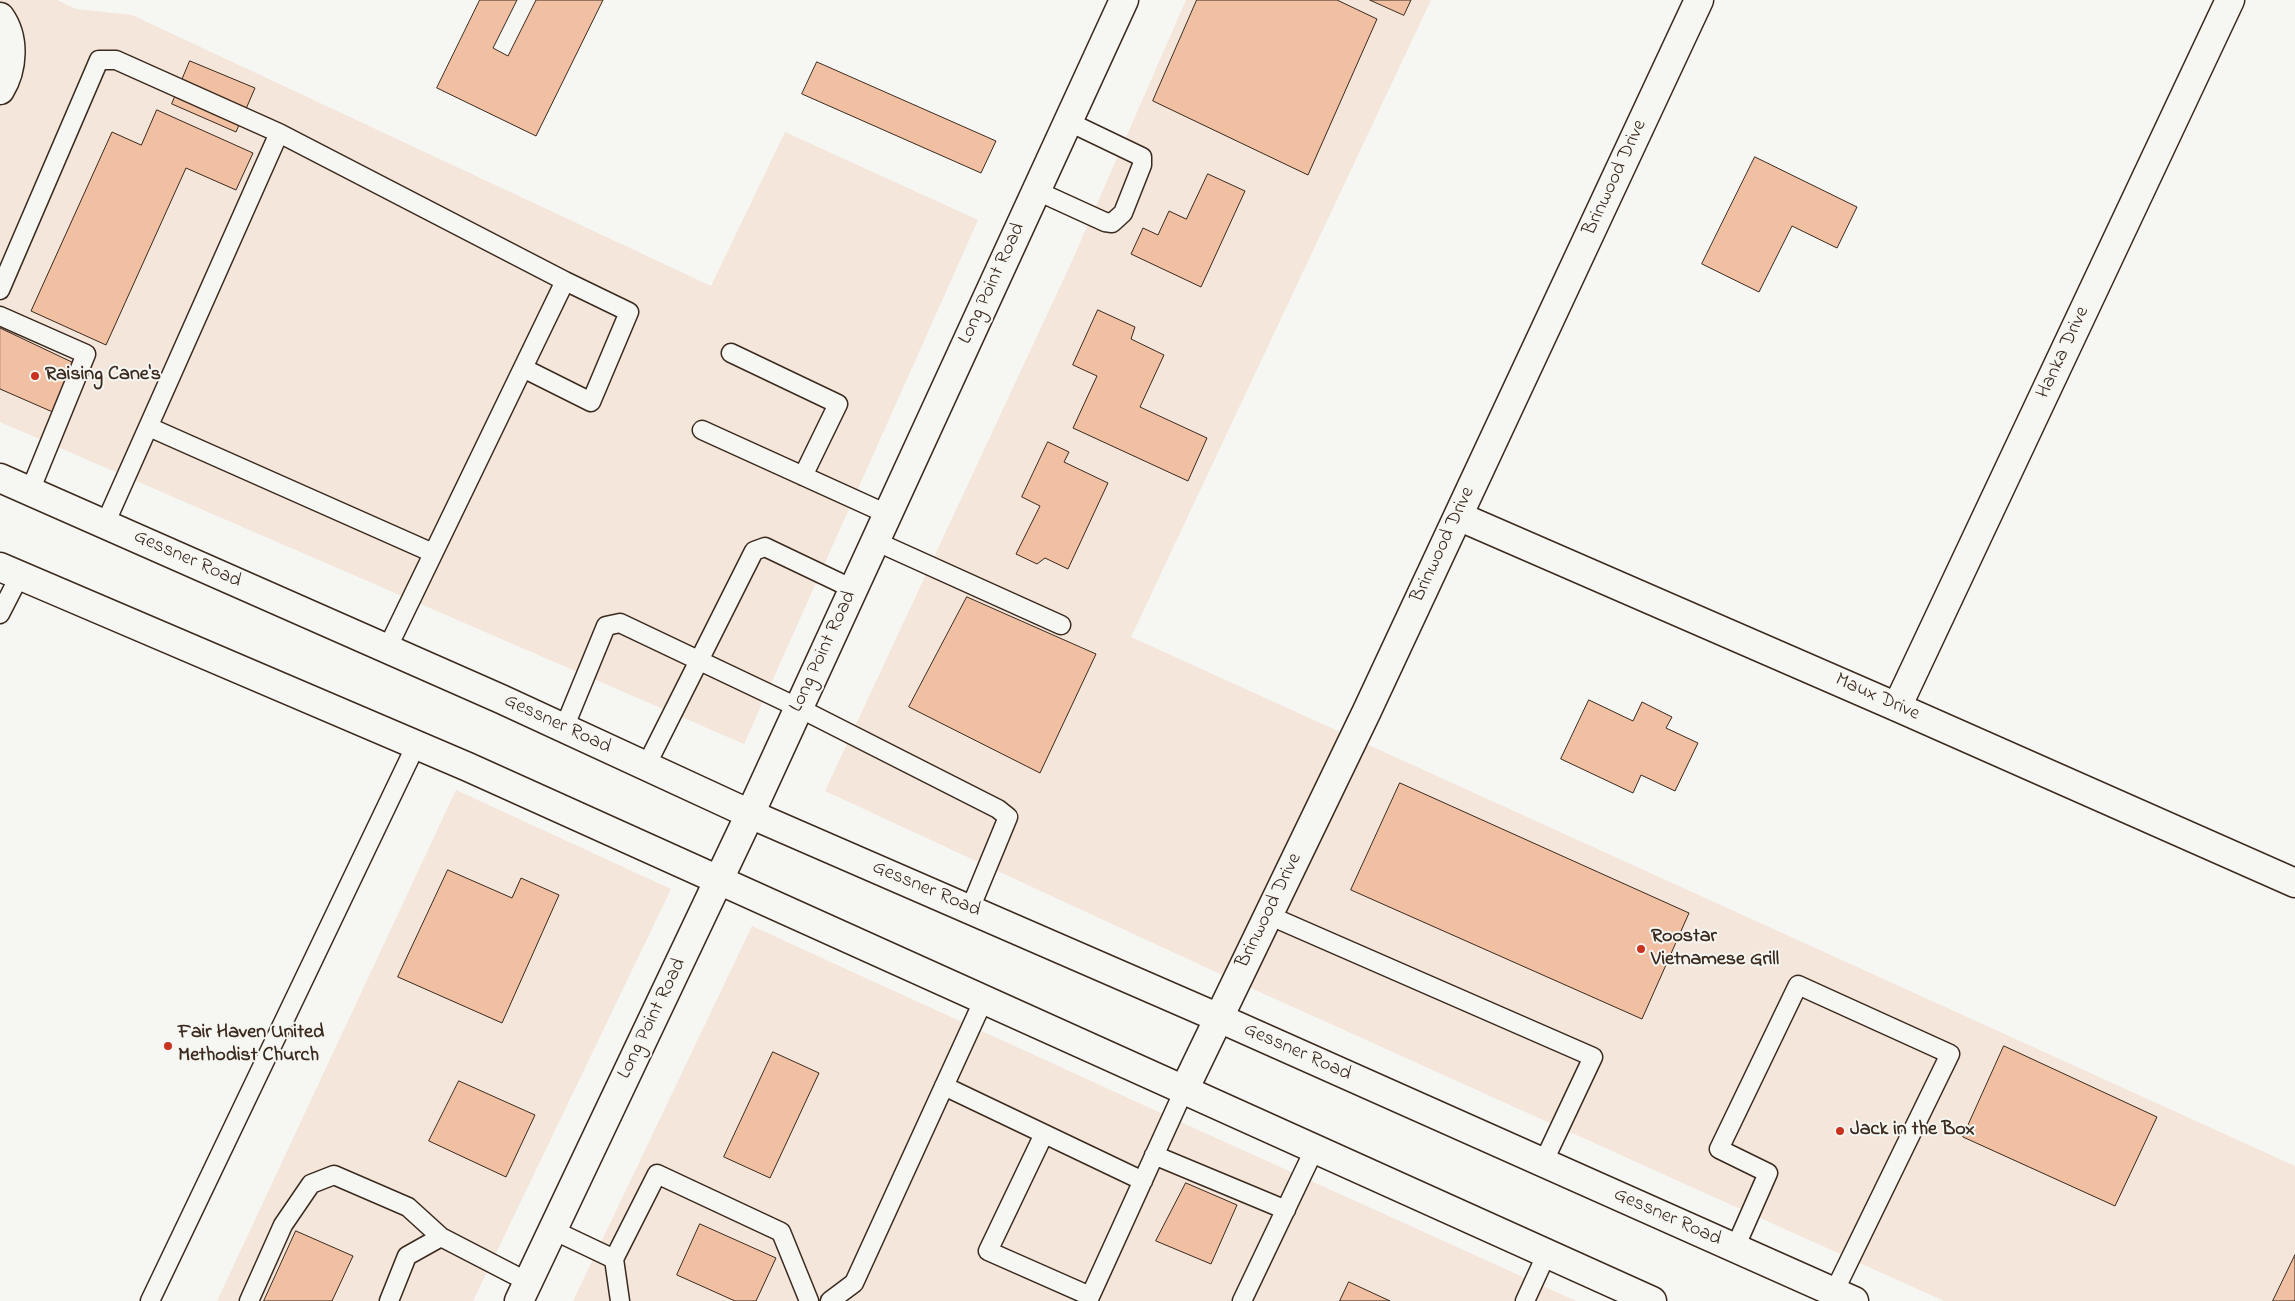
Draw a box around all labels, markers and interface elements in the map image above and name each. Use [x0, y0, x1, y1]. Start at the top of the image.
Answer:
street label: Brinwood Drive [1579, 116, 1653, 240]
street label: Long Point Road [954, 220, 1032, 348]
street label: Hanka Drive [2032, 303, 2096, 403]
place label: Raising Cane's [45, 364, 161, 388]
marker: Raising Cane's [29, 370, 41, 382]
street label: Brinwood Drive [1407, 483, 1481, 607]
street label: Gessner Road [129, 526, 245, 594]
street label: Long Point Road [785, 588, 863, 716]
street label: Maux Drive [1831, 669, 1923, 727]
street label: Gessner Road [500, 690, 614, 760]
street label: Brinwood Drive [1232, 850, 1308, 972]
street label: Gessner Road [868, 856, 984, 924]
place label: Roostar Vietnamese Grill [1651, 926, 1779, 973]
marker: Roostar Vietnamese Grill [1635, 943, 1647, 955]
street label: Long Point Road [613, 955, 693, 1083]
street label: Gessner Road [1239, 1019, 1355, 1087]
place label: Fair Haven United Methodist Church [178, 1022, 324, 1069]
marker: Fair Haven United Methodist Church [162, 1040, 174, 1052]
place label: Jack in the Box [1850, 1119, 1975, 1143]
marker: Jack in the Box [1834, 1125, 1846, 1137]
street label: Gessner Road [1609, 1184, 1725, 1252]

